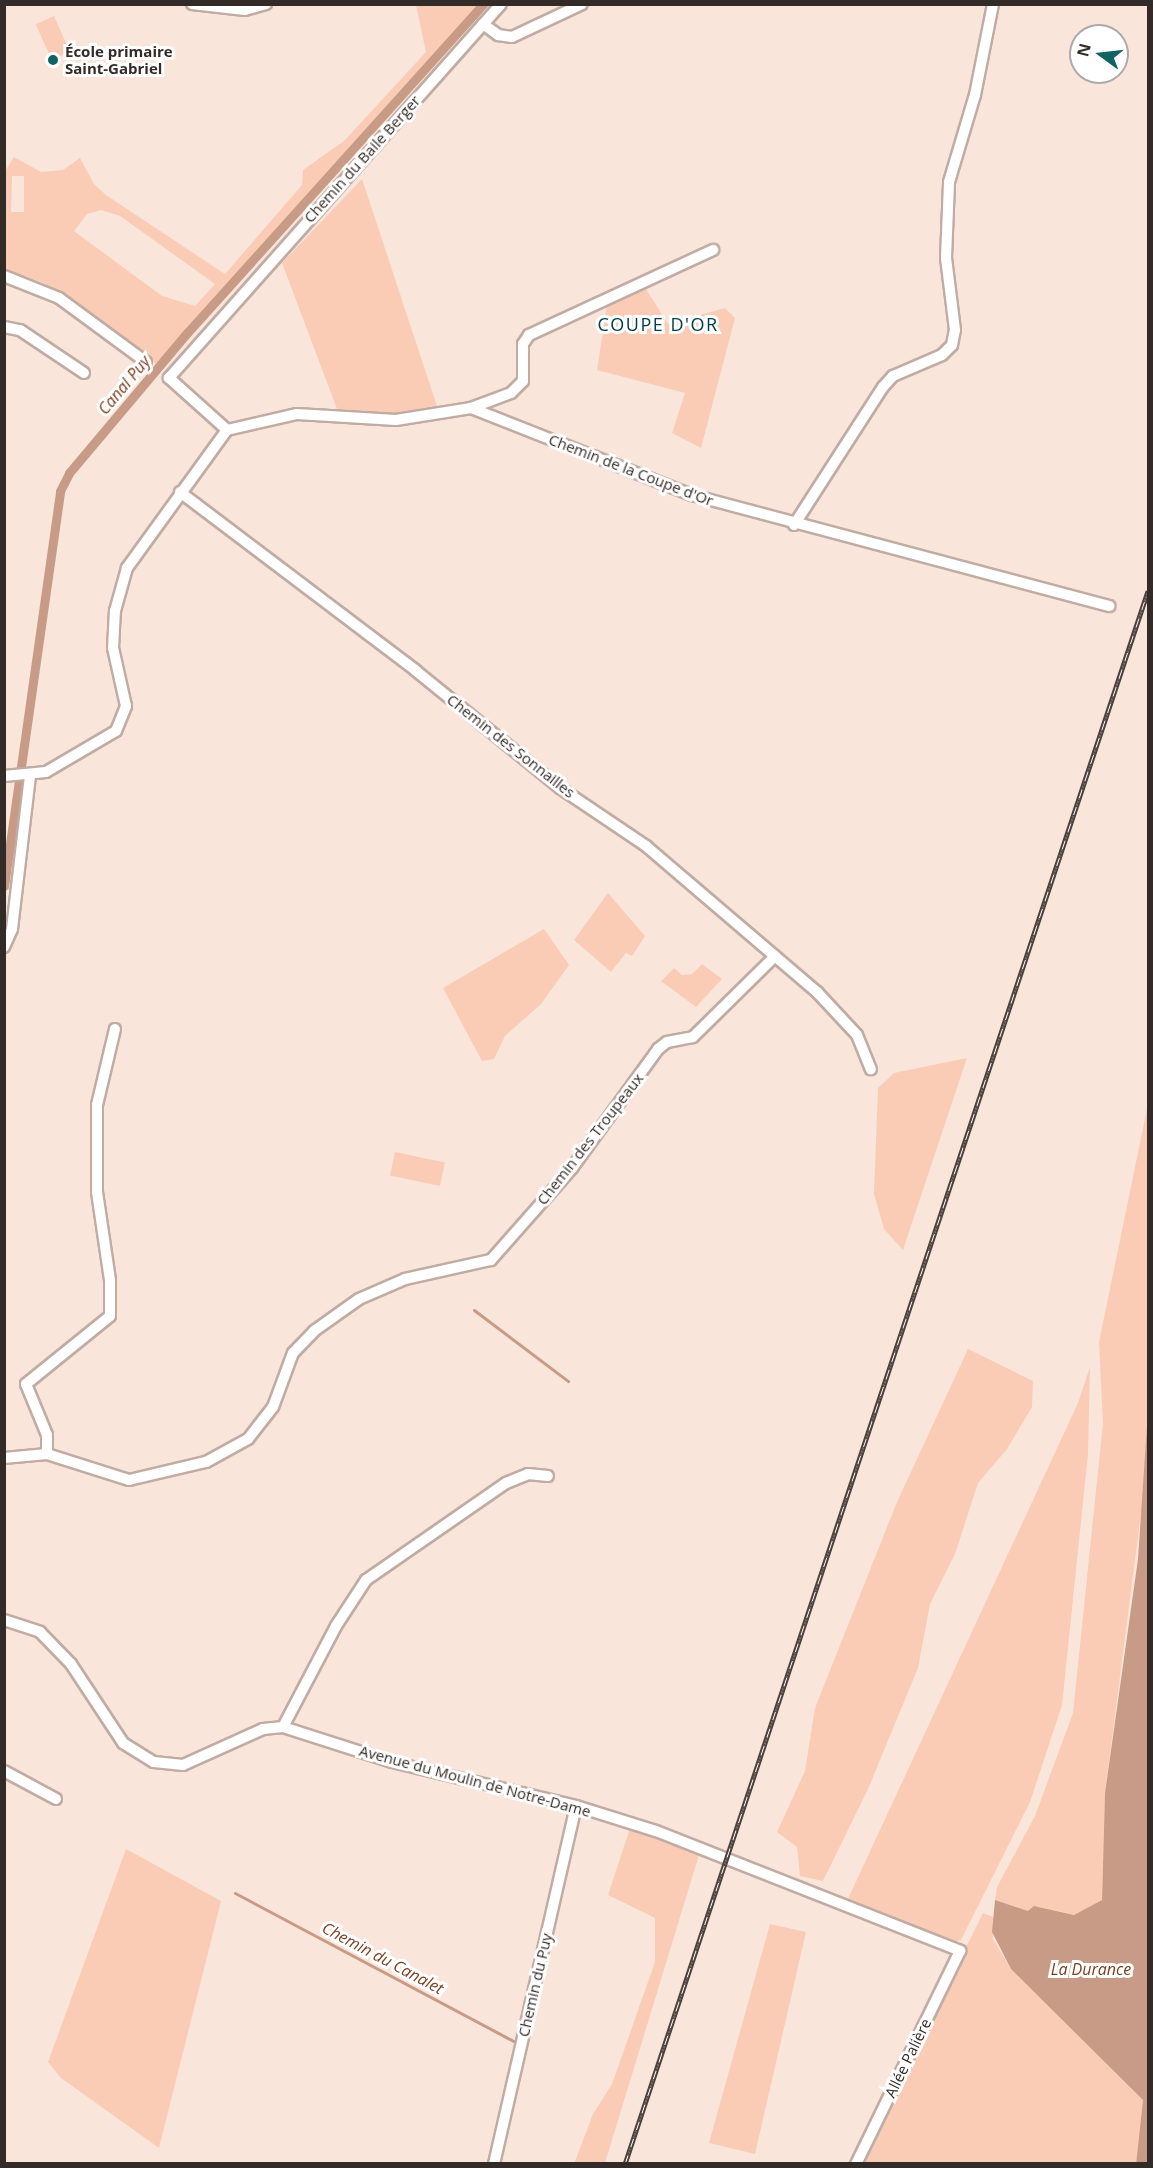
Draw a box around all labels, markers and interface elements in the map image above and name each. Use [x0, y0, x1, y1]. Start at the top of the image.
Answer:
north arrow [1069, 24, 1129, 84]
text: N [1071, 41, 1096, 59]
place label: École primaire Saint-Gabriel [65, 42, 173, 77]
marker: École primaire Saint-Gabriel [46, 53, 60, 67]
street label: Chemin du Baile Berger [300, 92, 424, 226]
district label: COUPE D'OR [597, 313, 719, 335]
water label: Canal Puy [94, 352, 154, 418]
street label: Chemin de la Coupe d'Or [546, 430, 716, 510]
street label: Chemin des Sonnailles [443, 690, 579, 802]
street label: Chemin des Troupeaux [533, 1070, 647, 1208]
street label: Avenue du Moulin de Notre-Dame [357, 1741, 593, 1821]
water label: Chemin du Canalet [319, 1918, 447, 1998]
street label: Chemin du Puy [514, 1931, 556, 2039]
water label: La Durance [1051, 1959, 1131, 1979]
street label: Allée Palière [881, 2016, 935, 2100]

